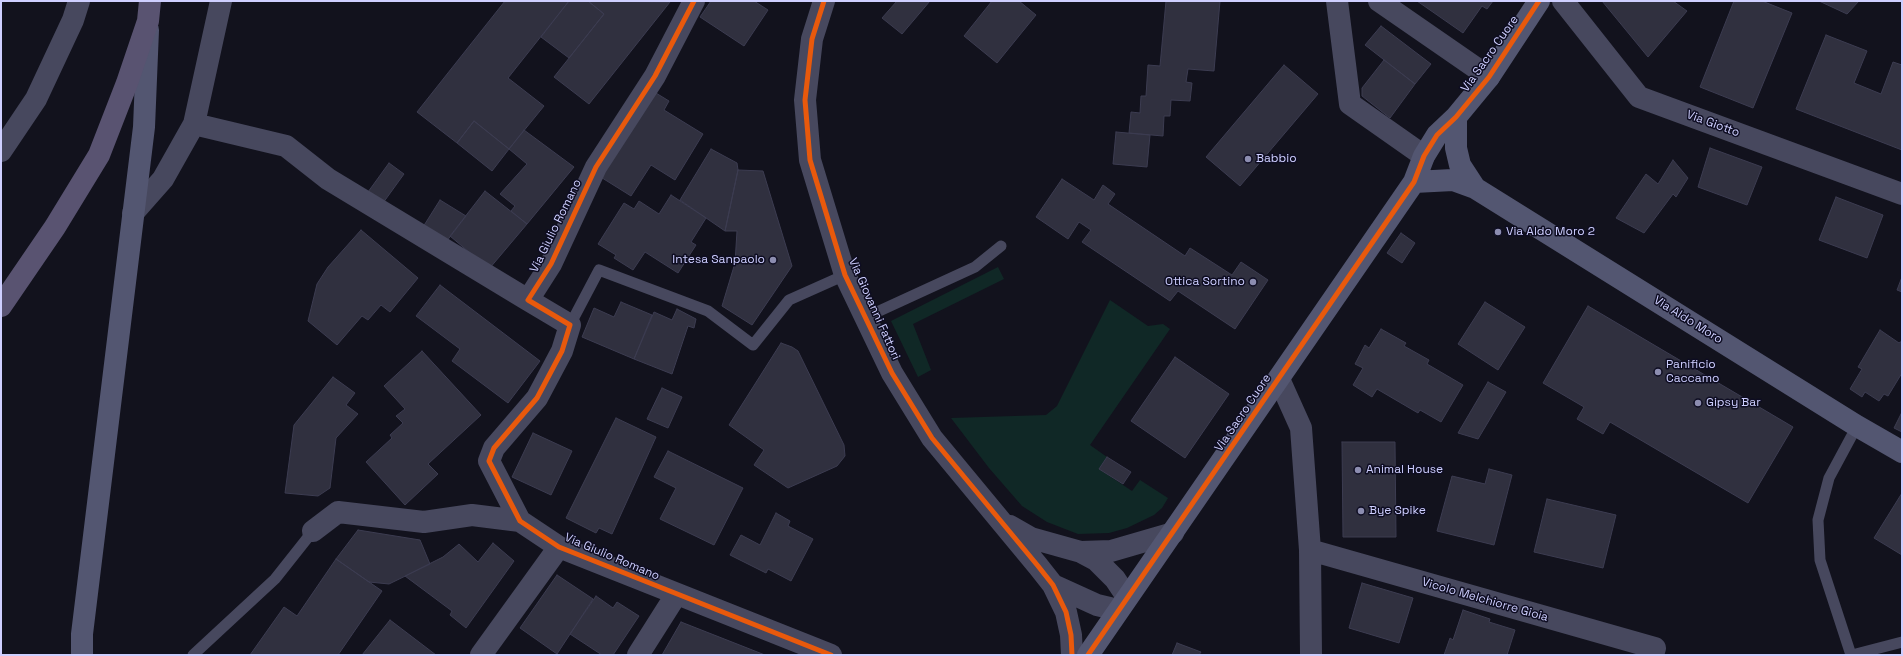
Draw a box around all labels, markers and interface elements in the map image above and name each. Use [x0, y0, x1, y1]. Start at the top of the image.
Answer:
street label: Via Sacro Cuore [1458, 13, 1522, 95]
street label: Via Giotto [1684, 108, 1742, 140]
place label: Babbio [1256, 152, 1297, 166]
marker: Babbio [1243, 154, 1253, 164]
street label: Via Giulio Romano [527, 177, 585, 275]
place label: Via Aldo Moro 2 [1506, 225, 1595, 239]
marker: Via Aldo Moro 2 [1493, 227, 1503, 237]
place label: Intesa Sanpaolo [672, 253, 765, 267]
marker: Intesa Sanpaolo [768, 255, 778, 265]
street label: Via Giovanni Fattori [845, 256, 903, 362]
place label: Ottica Sortino [1165, 275, 1245, 289]
marker: Ottica Sortino [1248, 277, 1258, 287]
street label: Via Aldo Moro [1651, 293, 1725, 347]
place label: Panificio Caccamo [1666, 358, 1719, 386]
marker: Panificio Caccamo [1653, 367, 1663, 377]
street label: Via Sacro Cuore [1212, 372, 1274, 454]
place label: Gipsy Bar [1706, 396, 1761, 410]
marker: Gipsy Bar [1693, 398, 1703, 408]
place label: Animal House [1366, 463, 1443, 477]
marker: Animal House [1353, 465, 1363, 475]
place label: Bye Spike [1369, 504, 1426, 518]
marker: Bye Spike [1356, 506, 1366, 516]
street label: Via Giulio Romano [562, 530, 662, 584]
street label: Vicolo Melchiorre Gioia [1420, 575, 1550, 625]

